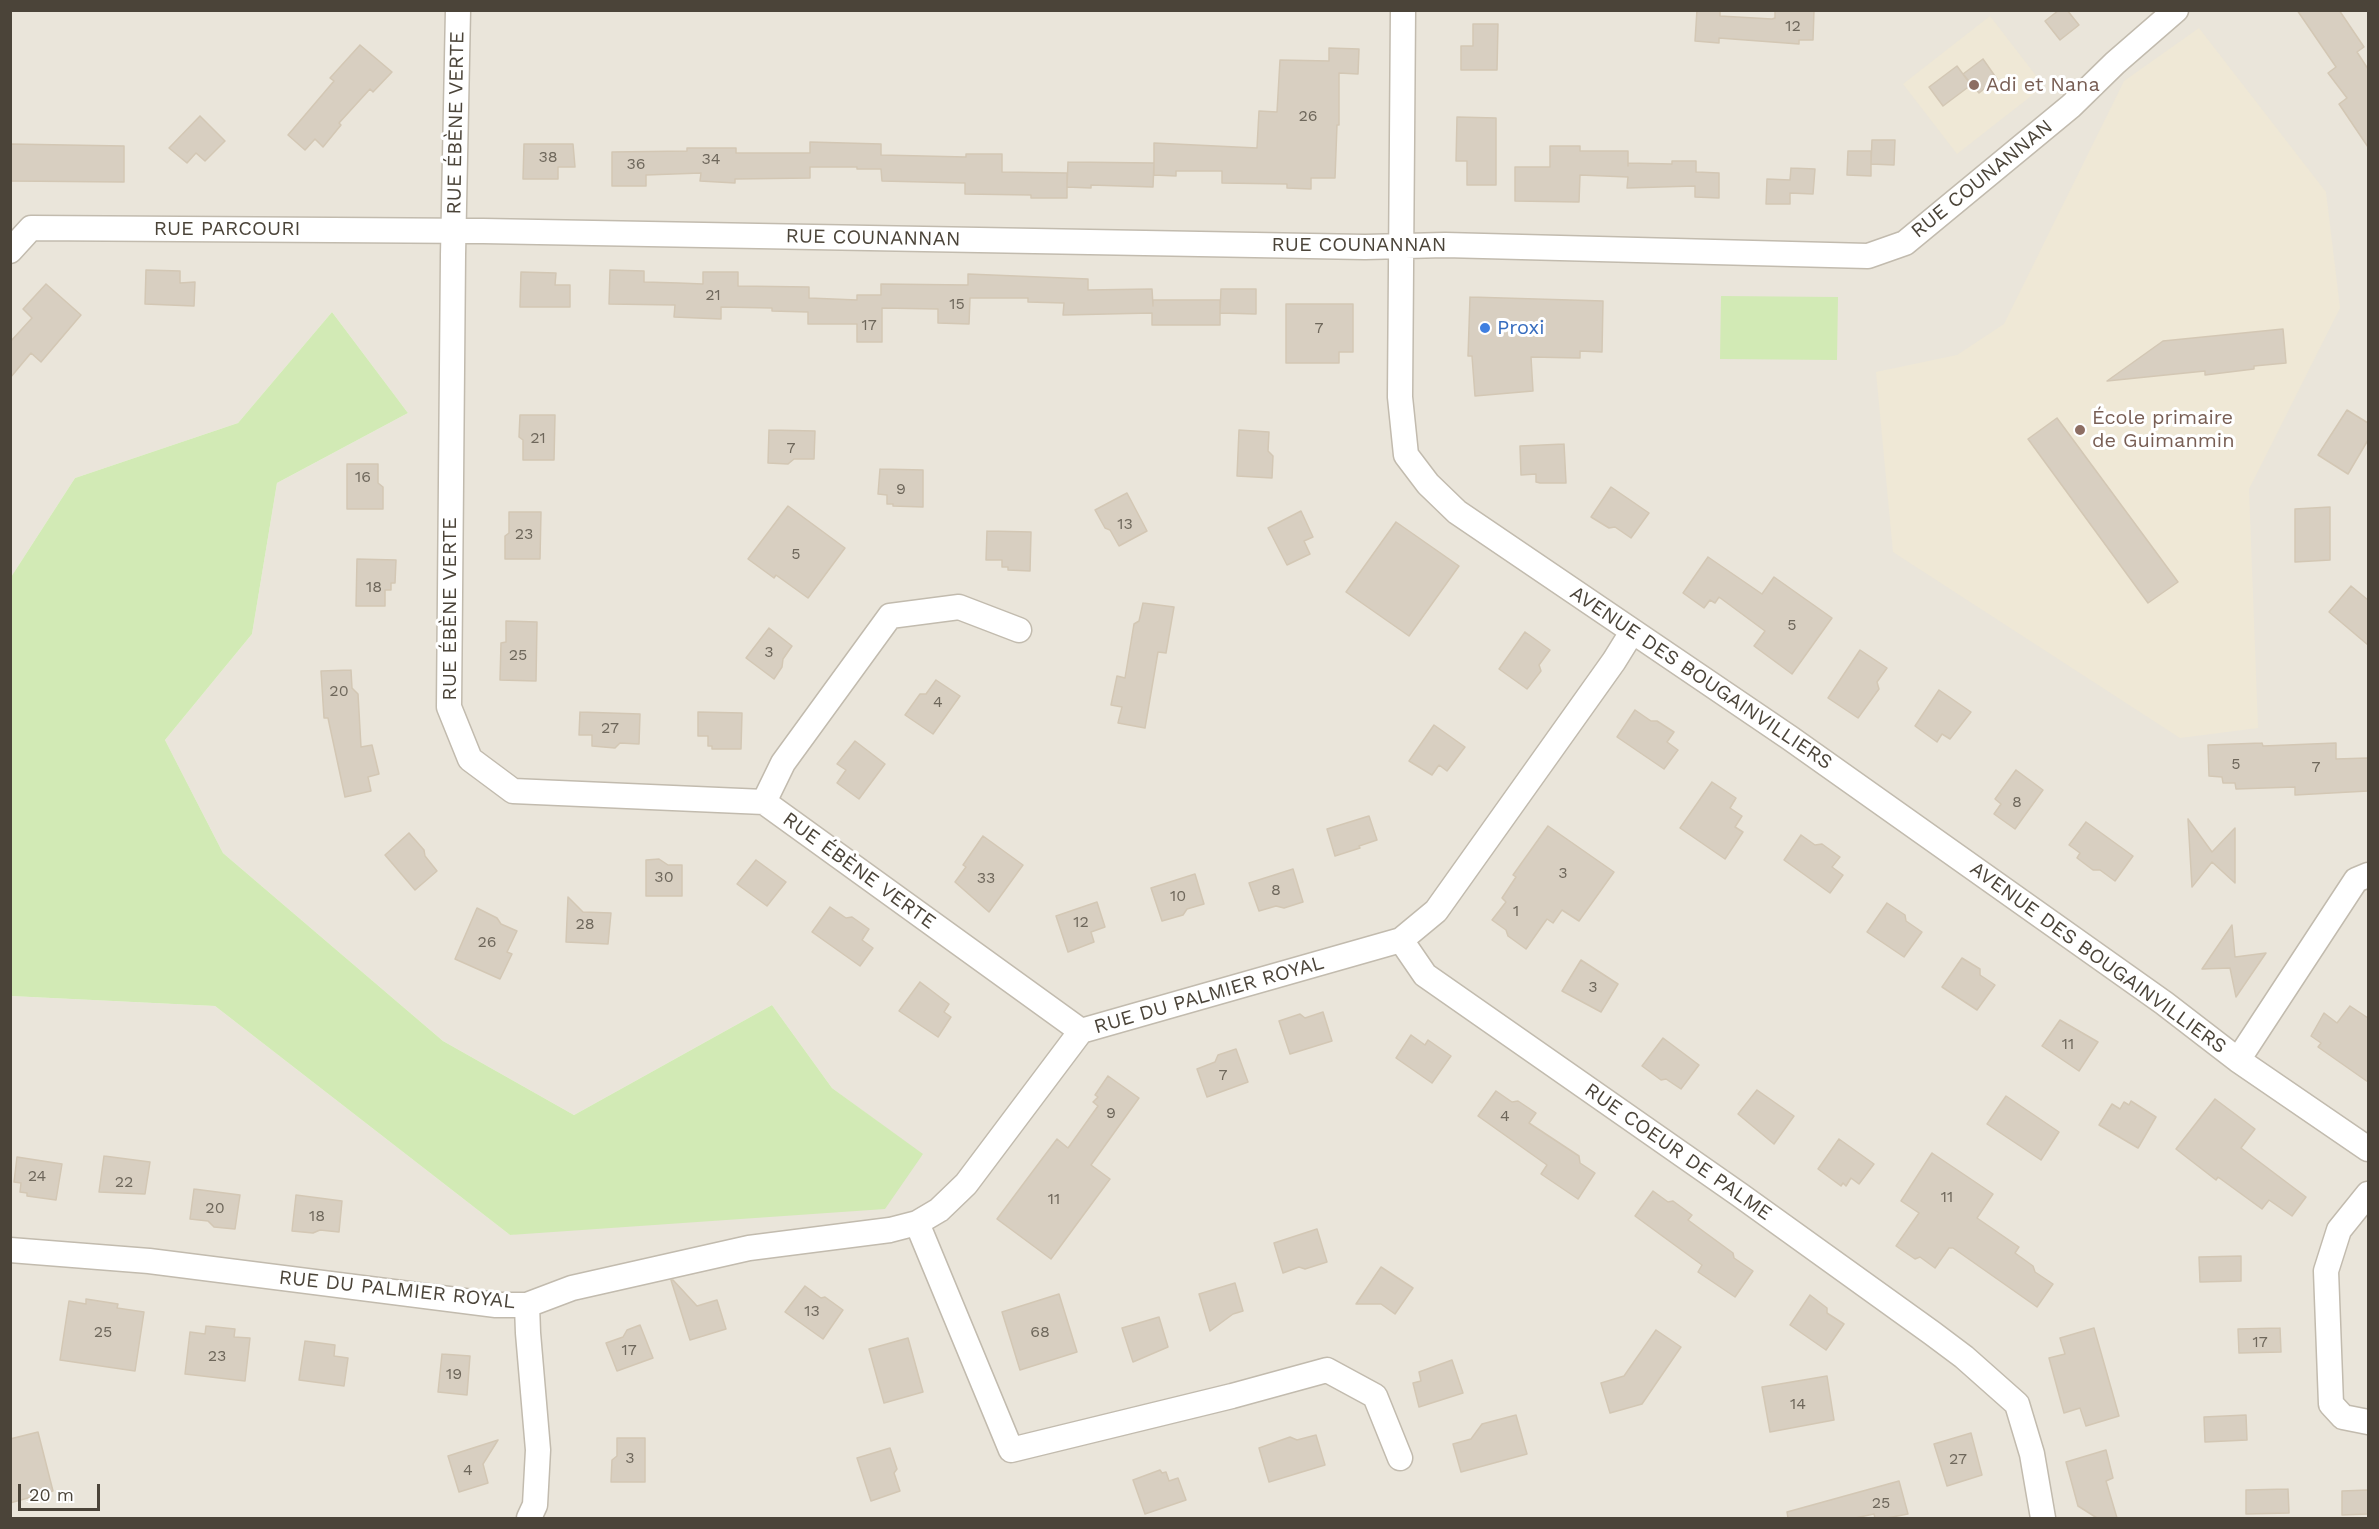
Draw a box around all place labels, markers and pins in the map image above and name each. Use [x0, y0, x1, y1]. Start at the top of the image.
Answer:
place label: Adi et Nana [1986, 73, 2100, 97]
marker: Adi et Nana [1967, 78, 1981, 92]
place label: Proxi [1497, 316, 1545, 340]
marker: Proxi [1478, 321, 1492, 335]
place label: École primaire de Guimanmin [2092, 406, 2235, 453]
marker: École primaire de Guimanmin [2073, 423, 2087, 437]

